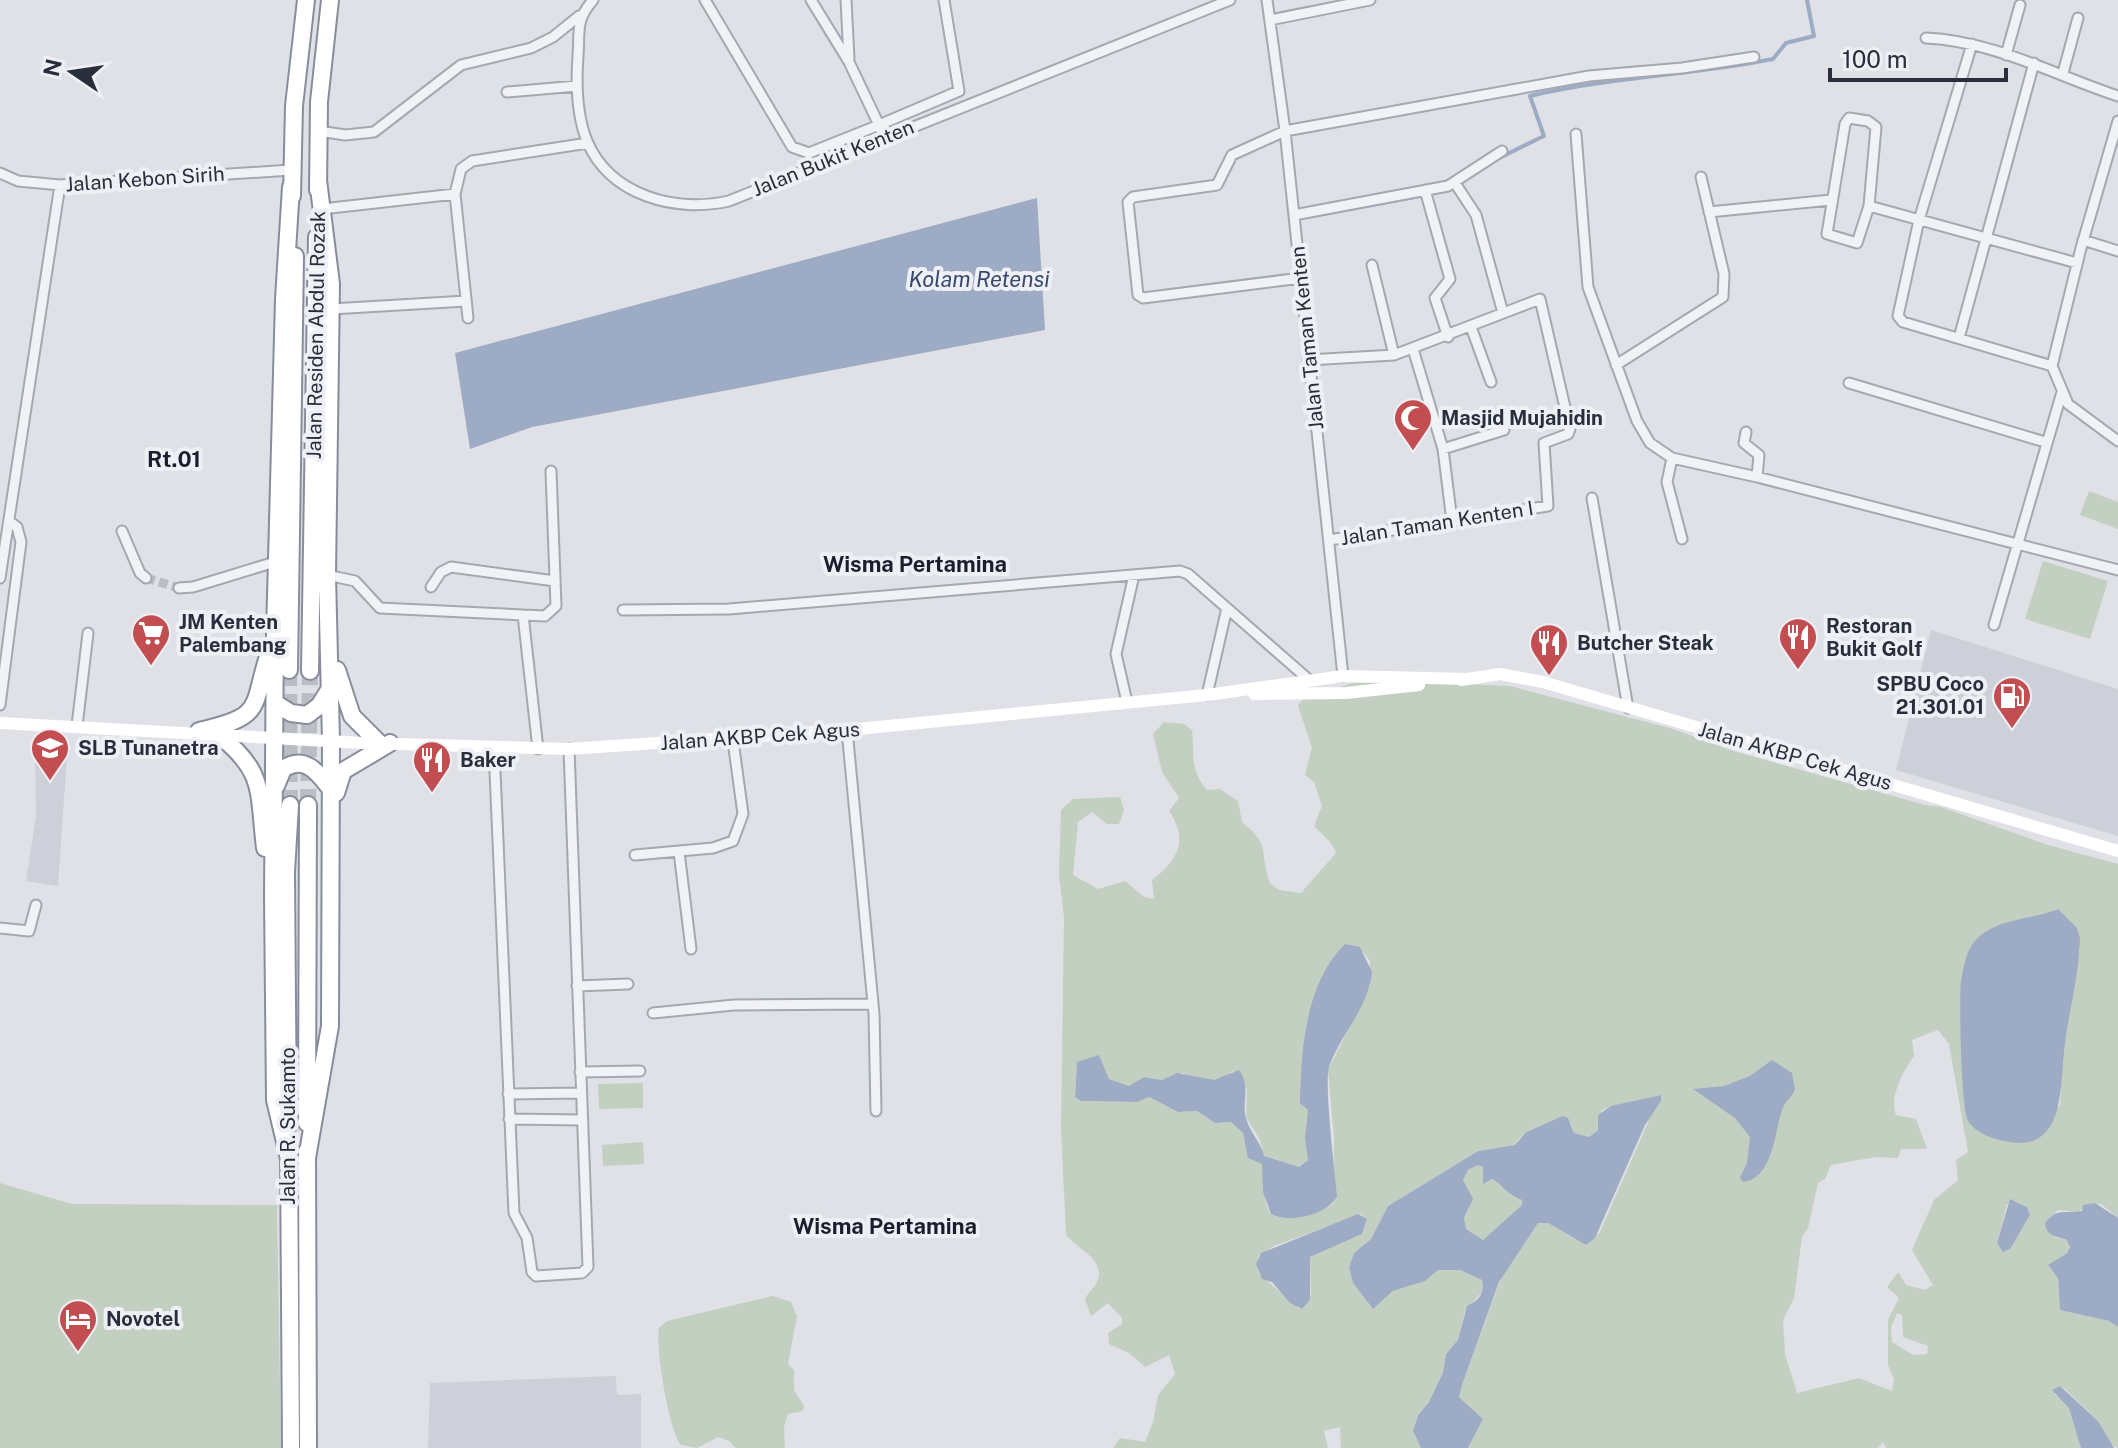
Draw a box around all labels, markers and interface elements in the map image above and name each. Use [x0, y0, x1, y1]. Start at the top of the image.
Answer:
north arrow [32, 32, 112, 112]
scale bar [1830, 32, 2006, 82]
text: 100 m [1842, 45, 1908, 73]
text: N [38, 56, 67, 79]
street label: Jalan Bukit Kenten [749, 115, 917, 201]
street label: Jalan Kebon Sirih [65, 161, 225, 197]
street label: Jalan Residen Abdul Rozak [302, 211, 330, 459]
street label: Jalan Taman Kenten [1285, 245, 1329, 431]
water label: Kolam Retensi [908, 266, 1050, 292]
mosque icon: Masjid Mujahidin [1392, 397, 1434, 452]
place label: Masjid Mujahidin [1441, 406, 1603, 430]
district label: Rt.01 [147, 446, 201, 472]
street label: Jalan Taman Kenten I [1339, 496, 1535, 550]
district label: Wisma Pertamina [823, 551, 1007, 577]
place label: JM Kenten Palembang [179, 610, 287, 657]
supermarket icon: JM Kenten Palembang [130, 612, 172, 667]
place label: Restoran Bukit Golf [1826, 614, 1922, 661]
restaurant icon: Restoran Bukit Golf [1777, 616, 1819, 671]
restaurant icon: Butcher Steak [1528, 622, 1570, 677]
place label: Butcher Steak [1577, 631, 1714, 655]
place label: SPBU Coco 21.301.01 [1876, 672, 1984, 719]
fuel station icon: SPBU Coco 21.301.01 [1991, 675, 2033, 730]
street label: Jalan AKBP Cek Agus [659, 717, 861, 755]
street label: Jalan AKBP Cek Agus [1695, 717, 1895, 795]
school or university icon: SLB Tunanetra [29, 727, 71, 782]
place label: SLB Tunanetra [78, 736, 218, 760]
restaurant icon: Baker [411, 739, 453, 794]
place label: Baker [460, 748, 516, 772]
street label: Jalan R. Sukamto [276, 1047, 300, 1205]
district label: Wisma Pertamina [793, 1213, 977, 1239]
hotel icon: Novotel [57, 1298, 99, 1353]
place label: Novotel [106, 1307, 180, 1331]

